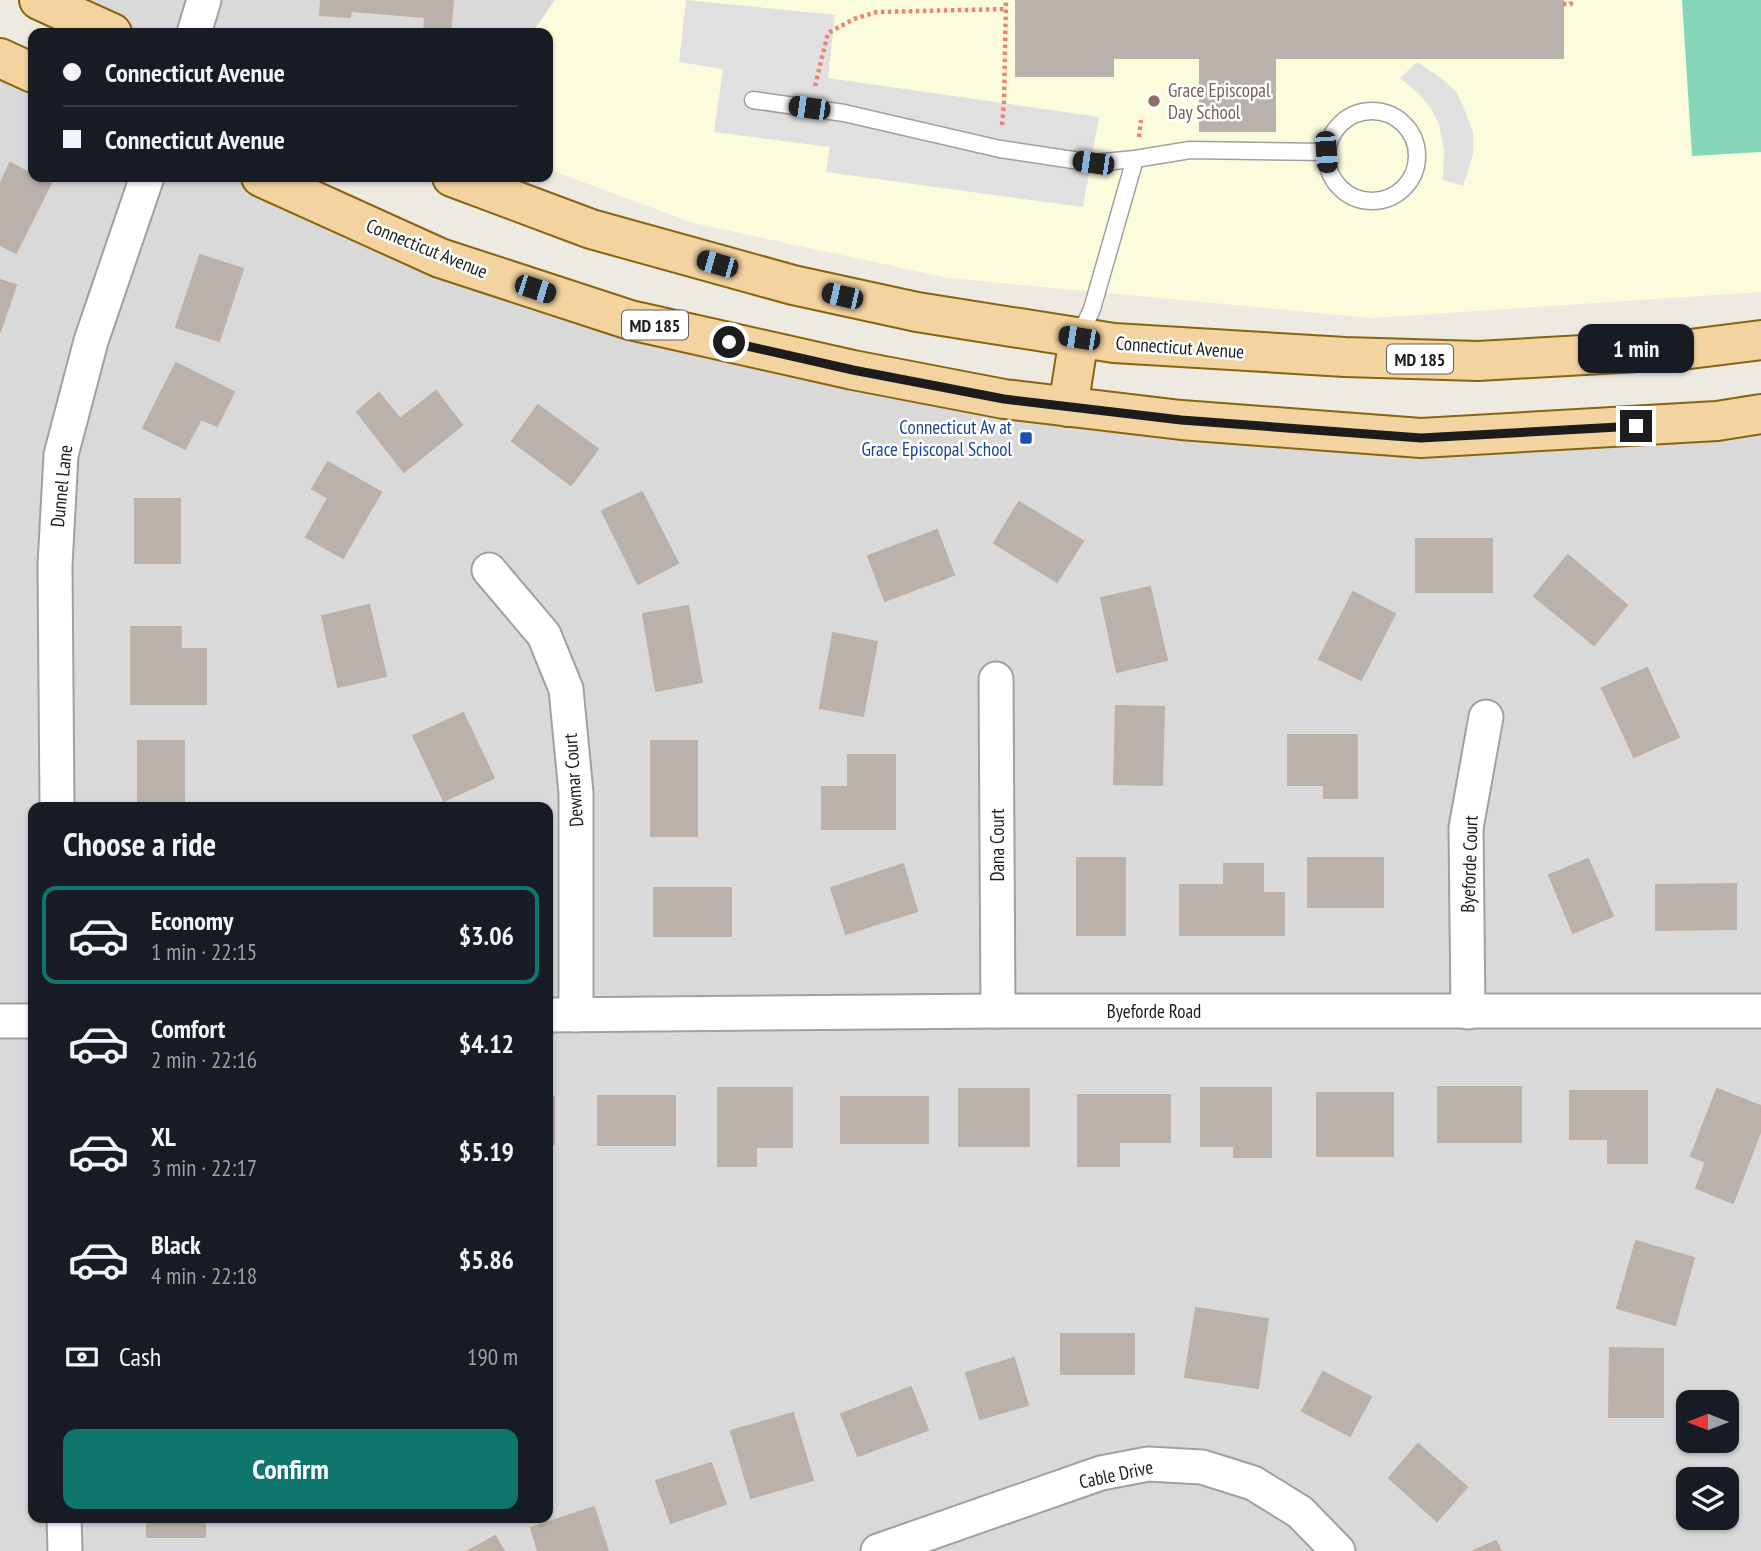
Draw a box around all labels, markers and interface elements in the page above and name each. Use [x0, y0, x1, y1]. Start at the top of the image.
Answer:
text: Connecticut Avenue [105, 56, 285, 89]
place label: Grace Episcopal Day School [1168, 78, 1271, 124]
marker: Grace Episcopal Day School [1146, 93, 1162, 109]
car [787, 95, 832, 121]
text: Connecticut Avenue [105, 123, 285, 156]
car [1315, 130, 1338, 174]
car [1071, 150, 1116, 176]
street label: Connecticut Avenue [363, 213, 491, 283]
car [694, 248, 741, 280]
car [512, 273, 559, 305]
car [820, 281, 865, 311]
road number: MD 185 [622, 310, 688, 340]
car [1057, 324, 1102, 352]
callout: 1 min [1578, 324, 1694, 374]
route start [713, 326, 745, 358]
street label: Connecticut Avenue [1115, 331, 1245, 363]
text: 1 min [1613, 334, 1659, 363]
road number: MD 185 [1387, 344, 1453, 374]
route end [1620, 410, 1652, 442]
place label: Connecticut Av at Grace Episcopal School [862, 415, 1013, 461]
marker: Connecticut Av at Grace Episcopal School [1018, 430, 1034, 446]
street label: Dunnel Lane [45, 444, 77, 528]
street label: Dewmar Court [558, 732, 588, 828]
street label: Dana Court [985, 808, 1009, 882]
street label: Byeforde Court [1455, 814, 1483, 913]
text: Choose a ride [63, 823, 216, 865]
icon: car [67, 904, 130, 967]
text: Economy [151, 904, 233, 937]
text: $3.06 [459, 919, 514, 952]
text: 1 min · 22:15 [151, 937, 257, 966]
street label: Byeforde Road [1107, 999, 1201, 1023]
icon: car [67, 1012, 130, 1075]
text: Comfort [151, 1012, 225, 1045]
text: $4.12 [459, 1027, 514, 1060]
text: 2 min · 22:16 [151, 1045, 257, 1074]
icon: car [67, 1120, 130, 1183]
text: XL [151, 1120, 176, 1153]
text: $5.19 [459, 1135, 514, 1168]
text: 3 min · 22:17 [151, 1153, 257, 1182]
icon: car [67, 1228, 130, 1291]
text: Black [151, 1228, 201, 1261]
text: $5.86 [459, 1243, 514, 1276]
text: 4 min · 22:18 [151, 1261, 257, 1290]
icon: cash [63, 1338, 101, 1376]
text: Cash [119, 1340, 161, 1373]
text: 190 m [467, 1342, 518, 1371]
north arrow [1676, 1390, 1740, 1452]
map controls [1676, 1390, 1739, 1530]
button: Confirm [63, 1429, 518, 1509]
street label: Cable Drive [1077, 1454, 1155, 1494]
button: layers [1676, 1467, 1739, 1530]

